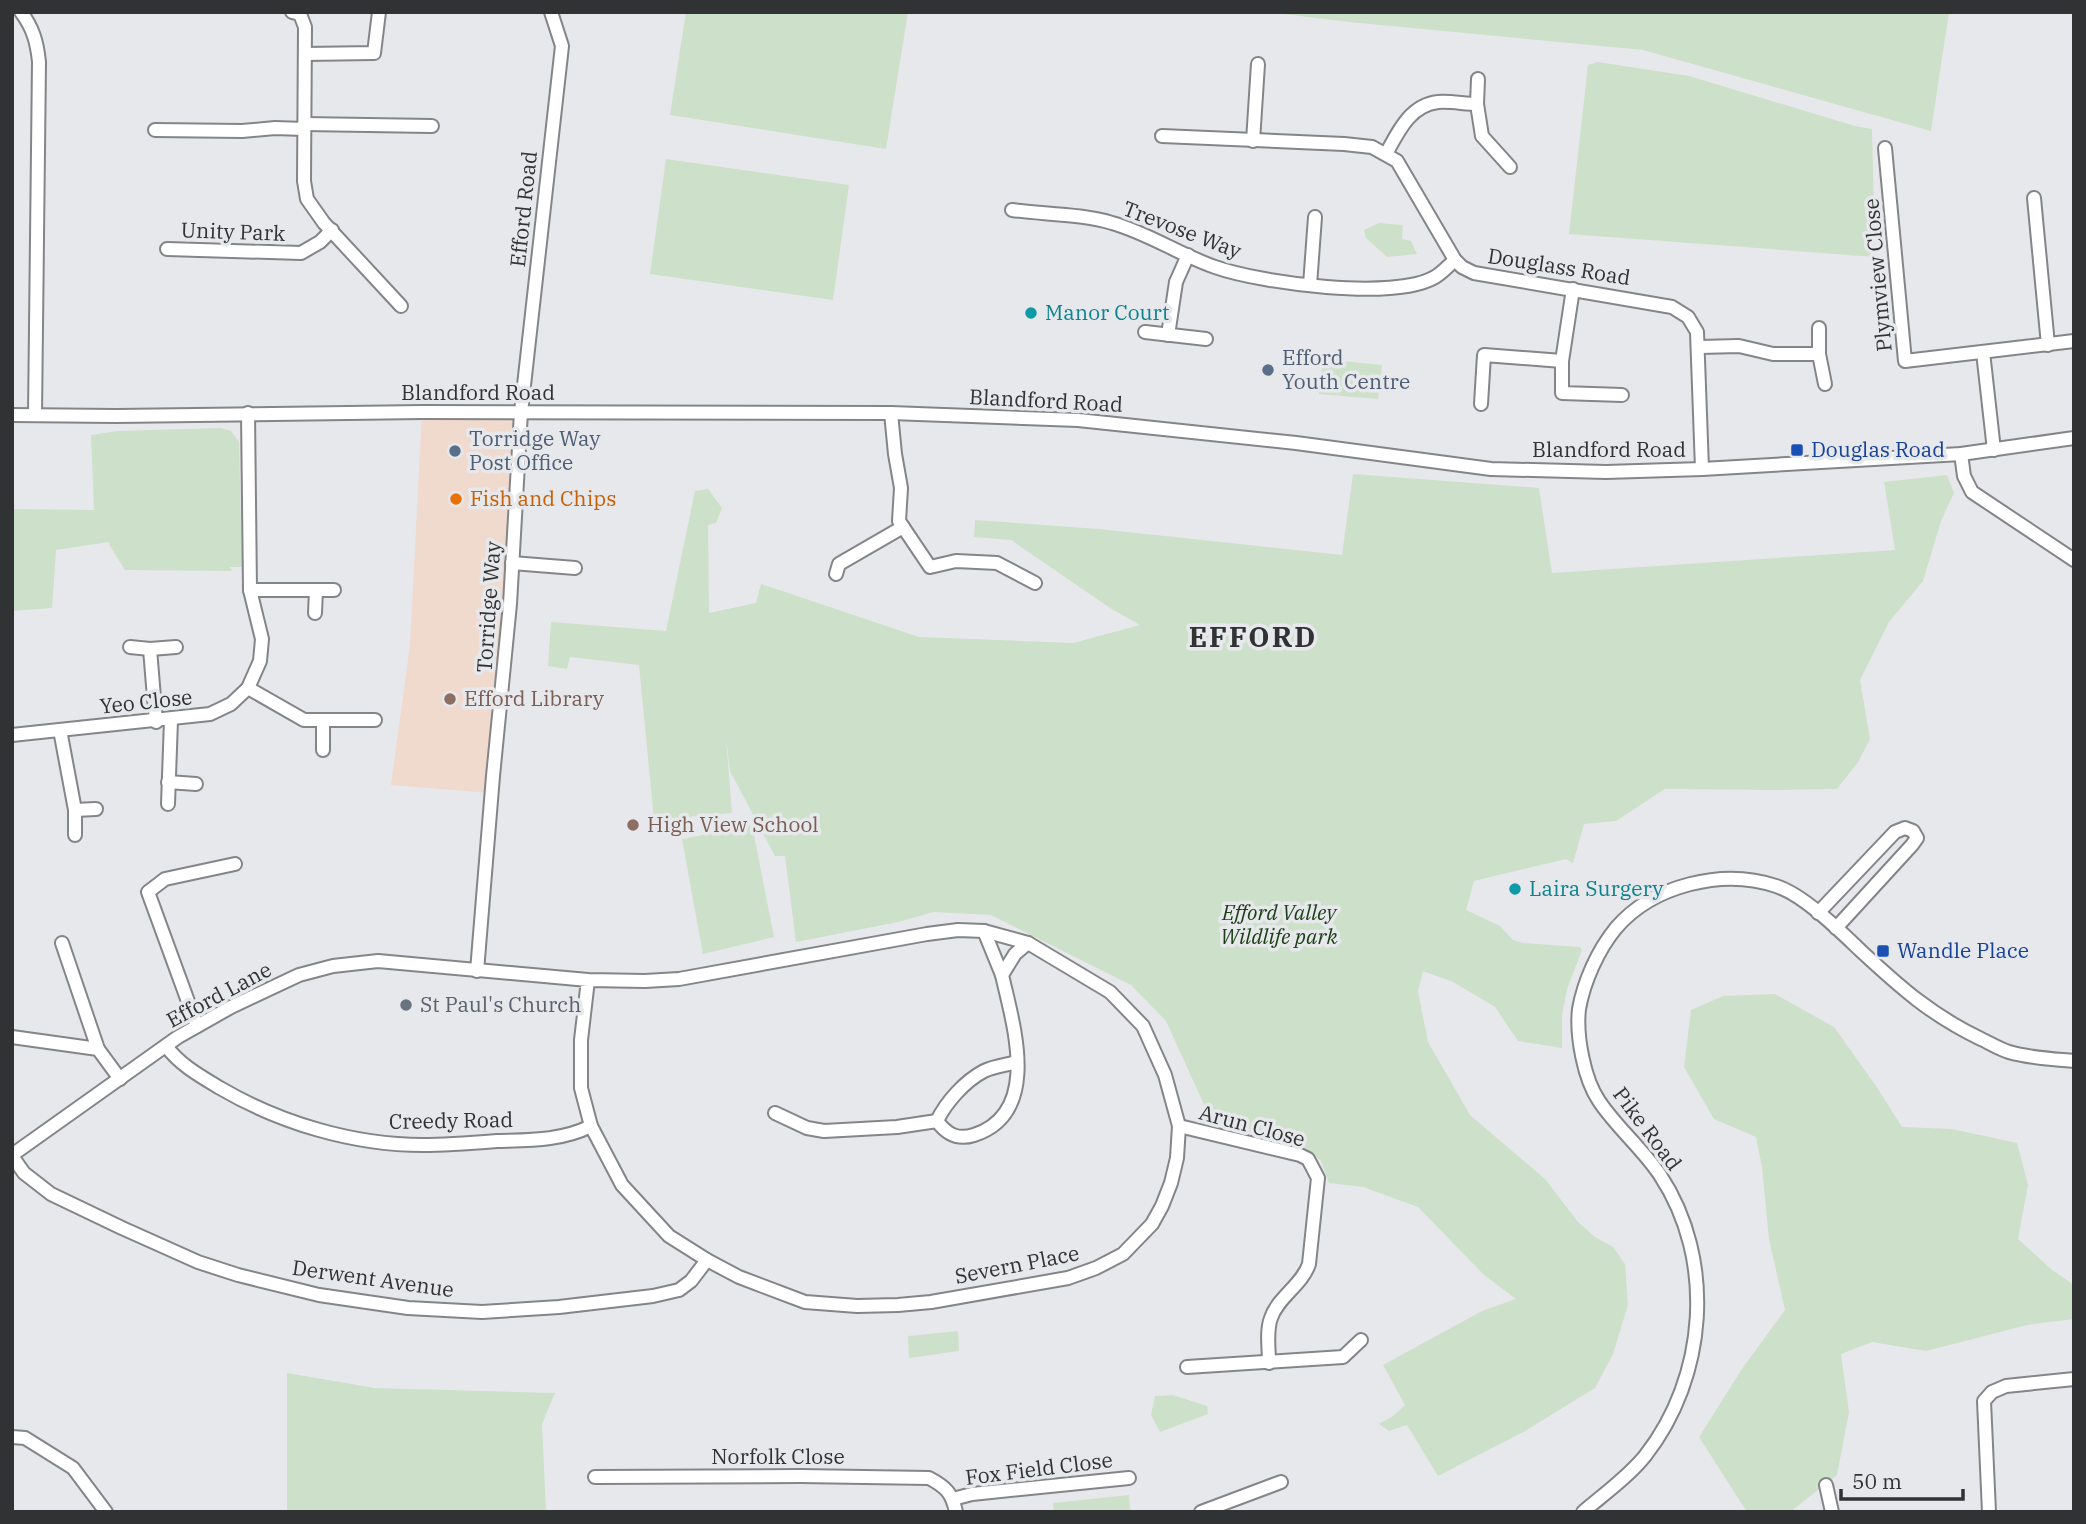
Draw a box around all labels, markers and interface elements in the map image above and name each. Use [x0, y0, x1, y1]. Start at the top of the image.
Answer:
street label: Efford Road [503, 149, 543, 268]
street label: Trevose Way [1119, 194, 1246, 265]
street label: Plymview Close [1856, 197, 1898, 353]
street label: Unity Park [180, 215, 287, 247]
street label: Douglass Road [1486, 241, 1633, 291]
place label: Manor Court [1045, 298, 1169, 326]
marker: Manor Court [1023, 305, 1039, 321]
place label: Efford Youth Centre [1282, 343, 1410, 395]
marker: Efford Youth Centre [1260, 362, 1276, 378]
street label: Blandford Road [401, 378, 555, 406]
street label: Blandford Road [968, 382, 1124, 418]
place label: Torridge Way Post Office [469, 424, 601, 476]
street label: Blandford Road [1532, 435, 1686, 463]
place label: Douglas Road [1811, 435, 1945, 463]
marker: Douglas Road [1789, 442, 1805, 458]
marker: Torridge Way Post Office [447, 443, 463, 459]
place label: Fish and Chips [470, 484, 616, 512]
marker: Fish and Chips [448, 491, 464, 507]
street label: Torridge Way [469, 540, 507, 674]
district label: EFFORD [1189, 618, 1317, 655]
street label: Yeo Close [98, 682, 194, 720]
place label: Efford Library [464, 684, 605, 712]
marker: Efford Library [442, 691, 458, 707]
place label: High View School [647, 810, 819, 838]
marker: High View School [625, 817, 641, 833]
place label: Laira Surgery [1529, 874, 1664, 902]
marker: Laira Surgery [1507, 881, 1523, 897]
park label: Efford Valley Wildlife park [1220, 898, 1339, 950]
place label: Wandle Place [1897, 936, 2029, 964]
marker: Wandle Place [1875, 943, 1891, 959]
street label: Efford Lane [161, 955, 276, 1033]
place label: St Paul's Church [420, 990, 581, 1018]
marker: St Paul's Church [398, 997, 414, 1013]
street label: Pike Road [1607, 1081, 1689, 1176]
street label: Arun Close [1196, 1097, 1308, 1153]
street label: Creedy Road [389, 1105, 514, 1135]
street label: Severn Place [952, 1238, 1081, 1290]
street label: Derwent Avenue [290, 1253, 456, 1303]
street label: Norfolk Close [711, 1442, 845, 1470]
street label: Fox Field Close [964, 1445, 1114, 1491]
scale bar [1841, 1458, 1964, 1502]
text: 50 m [1852, 1467, 1902, 1495]

